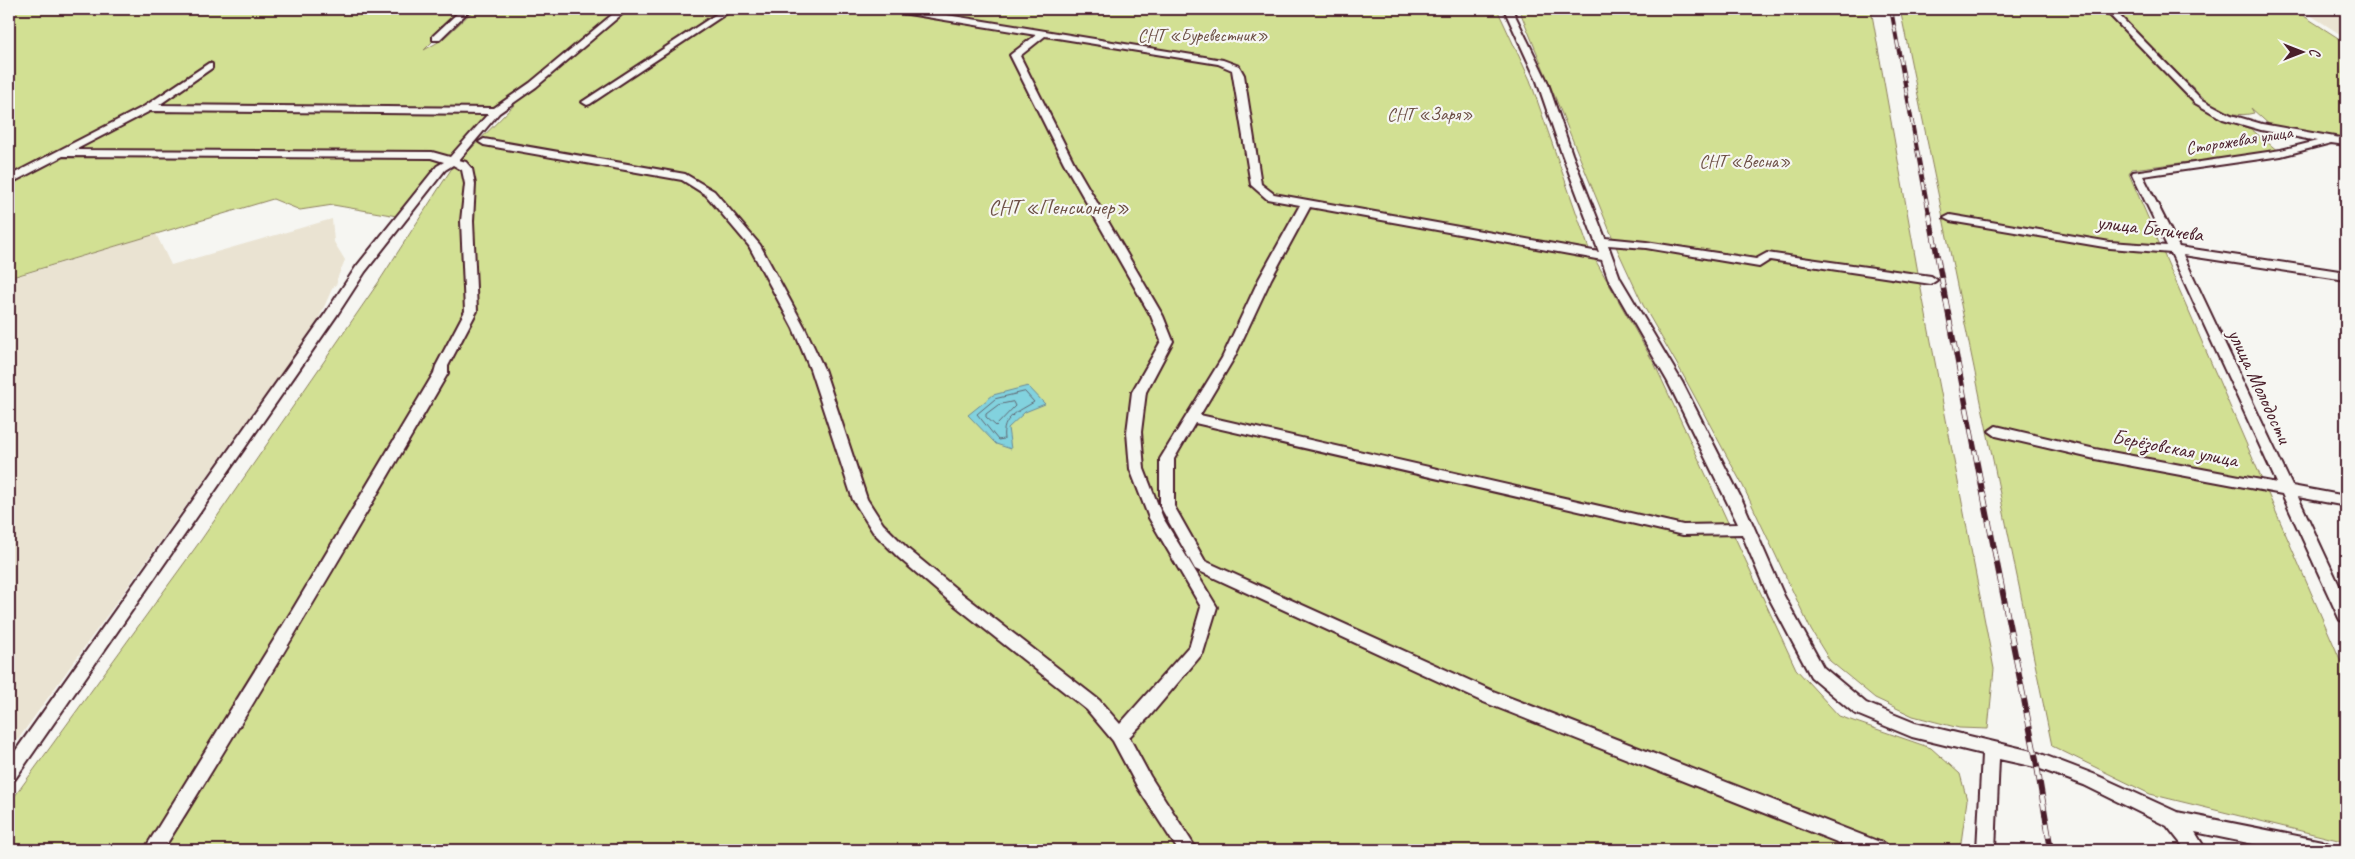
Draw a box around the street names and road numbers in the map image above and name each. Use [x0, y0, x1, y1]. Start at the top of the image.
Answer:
street label: Сторожевая улица [2184, 120, 2296, 159]
street label: улица Бегичева [2093, 208, 2206, 248]
street label: улица Молодости [2221, 323, 2298, 449]
street label: Берёзовская улица [2110, 423, 2242, 474]

